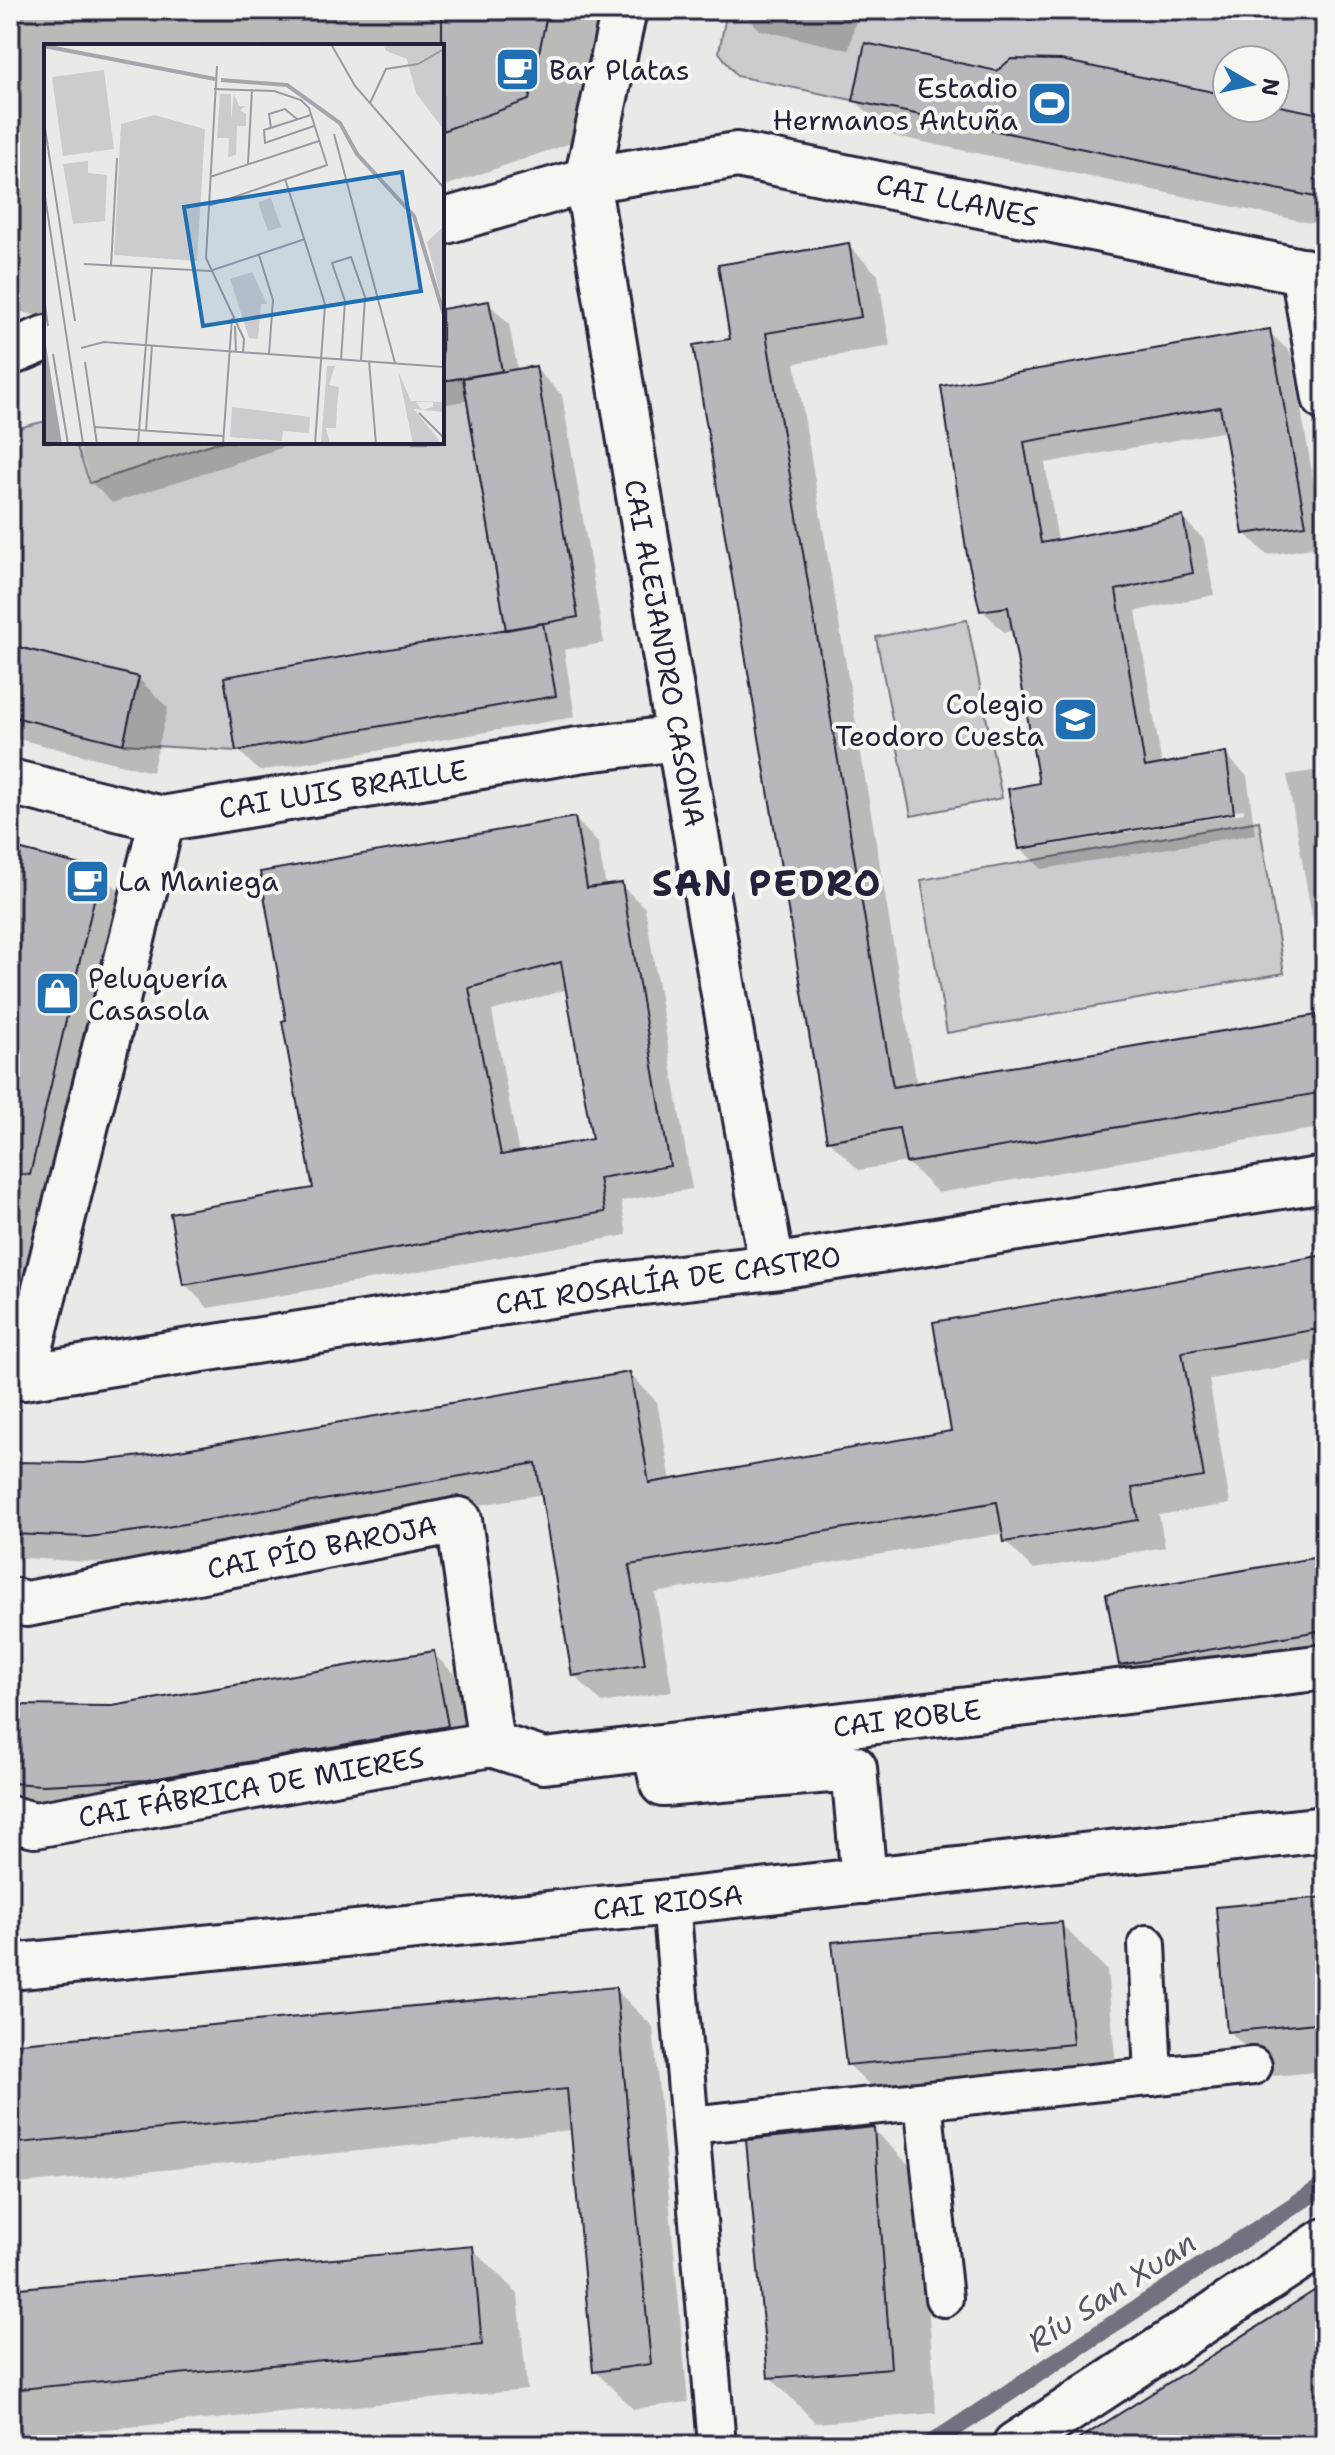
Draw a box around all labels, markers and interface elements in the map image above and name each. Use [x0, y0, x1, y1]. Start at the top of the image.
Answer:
inset map [44, 44, 444, 444]
north arrow [1211, 44, 1291, 124]
cafe icon: Bar Platas [494, 46, 542, 94]
place label: Bar Platas [549, 51, 690, 89]
place label: Estadio Hermanos Antuña [773, 69, 1018, 139]
text: N [1255, 76, 1286, 98]
sports icon: Estadio Hermanos Antuña [1025, 80, 1073, 128]
street label: CAI LLANES [873, 164, 1041, 236]
street label: CAI ALEJANDRO CASONA [616, 476, 714, 830]
place label: Colegio Teodoro Cuesta [835, 685, 1044, 755]
school or university icon: Colegio Teodoro Cuesta [1051, 696, 1099, 744]
street label: CAI LUIS BRAILLE [216, 751, 470, 827]
cafe icon: La Maniega [63, 857, 111, 905]
district label: SAN PEDRO [652, 859, 882, 908]
place label: La Maniega [118, 862, 279, 900]
place label: Peluquería Casasola [88, 959, 227, 1029]
shop icon: Peluquería Casasola [33, 970, 81, 1018]
street label: CAI ROSALÍA DE CASTRO [493, 1237, 843, 1323]
street label: CAI PÍO BAROJA [204, 1506, 440, 1588]
street label: CAI ROBLE [831, 1690, 983, 1746]
street label: CAI FÁBRICA DE MIERES [75, 1738, 427, 1836]
street label: CAI RIOSA [591, 1875, 745, 1929]
water label: Ríu San Xuan [1019, 2222, 1204, 2361]

